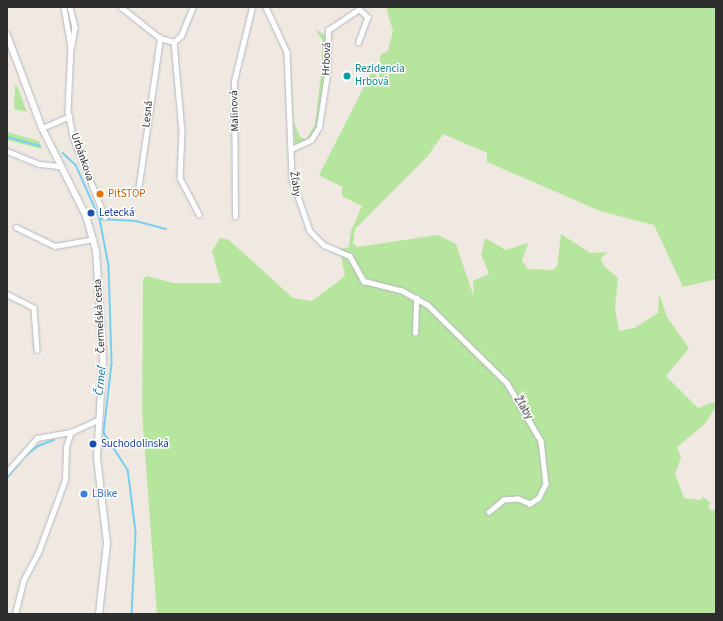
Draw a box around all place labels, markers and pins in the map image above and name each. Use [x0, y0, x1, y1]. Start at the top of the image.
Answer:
place label: Rezidencia Hrbová [355, 63, 405, 89]
marker: Rezidencia Hrbová [342, 71, 352, 81]
place label: PitSTOP [108, 187, 145, 201]
marker: PitSTOP [95, 189, 105, 199]
place label: Letecká [99, 206, 134, 220]
marker: Letecká [86, 208, 96, 218]
place label: Suchodolinská [101, 437, 169, 451]
marker: Suchodolinská [88, 439, 98, 449]
place label: LBike [92, 487, 117, 501]
marker: LBike [79, 489, 89, 499]

